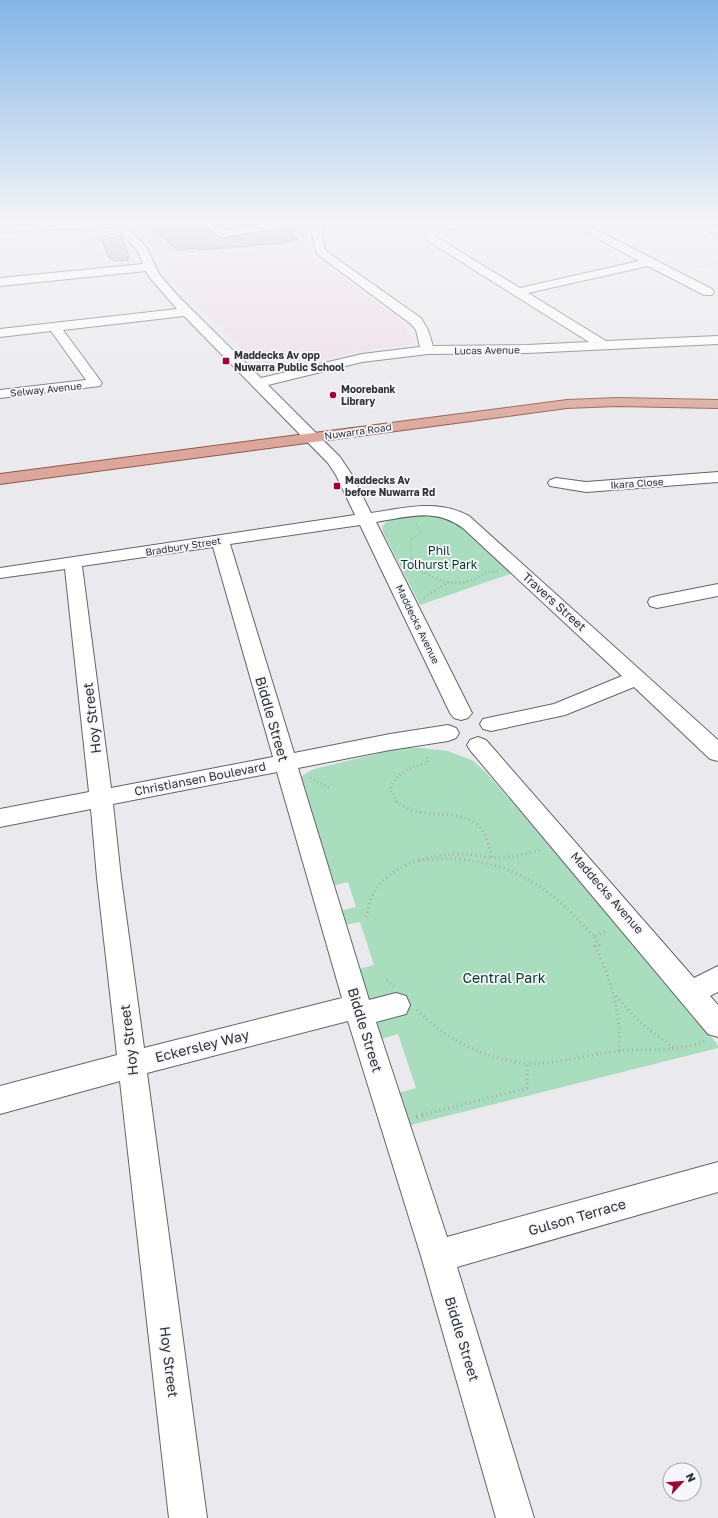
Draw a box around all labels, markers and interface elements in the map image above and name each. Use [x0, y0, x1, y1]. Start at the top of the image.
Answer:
street label: Lucas Avenue [454, 343, 520, 357]
place label: Maddecks Av opp Nuwarra Public School [234, 349, 345, 373]
marker: Maddecks Av opp Nuwarra Public School [221, 356, 231, 366]
street label: Selway Avenue [10, 379, 83, 399]
place label: Moorebank Library [341, 383, 396, 407]
marker: Moorebank Library [328, 390, 338, 400]
street label: Nuwarra Road [324, 420, 392, 442]
place label: Maddecks Av before Nuwarra Rd [345, 474, 435, 498]
street label: Ikara Close [610, 475, 664, 491]
marker: Maddecks Av before Nuwarra Rd [332, 481, 342, 491]
street label: Bradbury Street [144, 534, 222, 558]
park label: Phil Tolhurst Park [401, 543, 478, 572]
street label: Travers Street [519, 569, 589, 634]
street label: Maddecks Avenue [394, 582, 442, 666]
street label: Biddle Street [252, 674, 293, 763]
street label: Hoy Street [79, 682, 104, 755]
street label: Christiansen Boulevard [133, 758, 267, 799]
street label: Maddecks Avenue [568, 849, 647, 937]
park label: Central Park [462, 969, 546, 986]
street label: Biddle Street [345, 985, 386, 1074]
street label: Hoy Street [116, 1004, 141, 1077]
street label: Eckersley Way [153, 1026, 251, 1065]
street label: Gulson Terrace [526, 1194, 628, 1239]
street label: Biddle Street [442, 1294, 483, 1383]
street label: Hoy Street [157, 1325, 182, 1398]
north arrow [662, 1462, 702, 1502]
text: N [684, 1471, 699, 1484]

